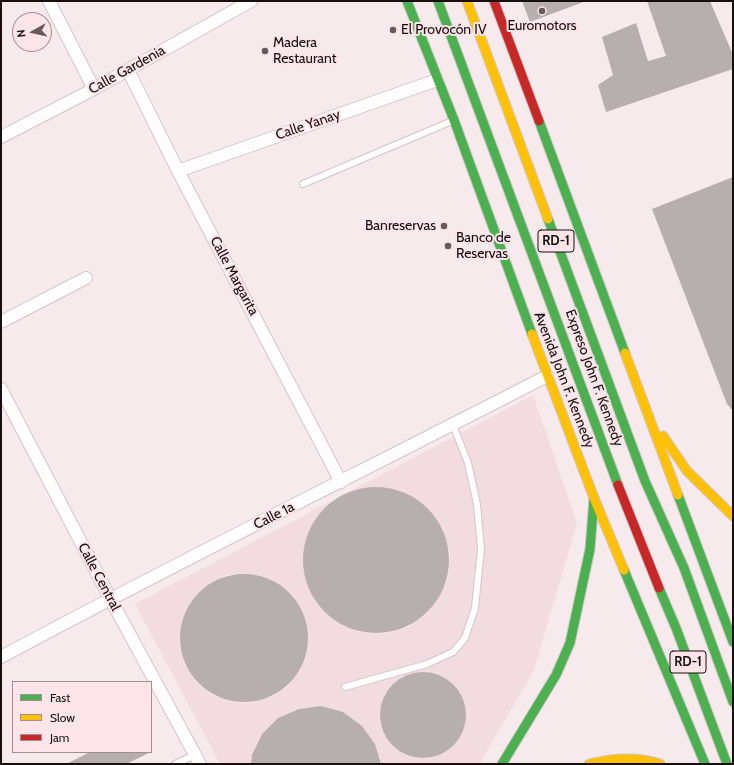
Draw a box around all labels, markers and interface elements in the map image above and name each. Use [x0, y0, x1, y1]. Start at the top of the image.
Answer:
marker: Euromotors [537, 6, 547, 16]
north arrow [12, 12, 52, 52]
place label: Euromotors [507, 18, 577, 34]
place label: El Provocón IV [401, 22, 486, 38]
marker: El Provocón IV [388, 25, 398, 35]
text: N [14, 29, 29, 38]
place label: Madera Restaurant [273, 35, 336, 68]
street label: Calle Gardenia [86, 42, 168, 98]
marker: Madera Restaurant [260, 46, 270, 56]
street label: Calle Yanay [273, 106, 343, 144]
place label: Banreservas [365, 218, 436, 234]
marker: Banreservas [439, 221, 449, 231]
place label: Banco de Reservas [456, 230, 511, 262]
road number: RD-1 [538, 230, 574, 252]
street label: Calle Margarita [206, 234, 262, 318]
marker: Banco de Reservas [443, 241, 453, 251]
street label: Expreso John F. Kennedy [561, 307, 627, 449]
street label: Avenida John F. Kennedy [530, 309, 598, 451]
street label: Calle 1a [251, 499, 297, 533]
street label: Calle Central [74, 540, 124, 614]
road number: RD-1 [670, 651, 706, 673]
legend [12, 681, 152, 753]
text: Fast [50, 690, 70, 705]
text: Slow [50, 710, 75, 725]
text: Jam [50, 730, 69, 745]

